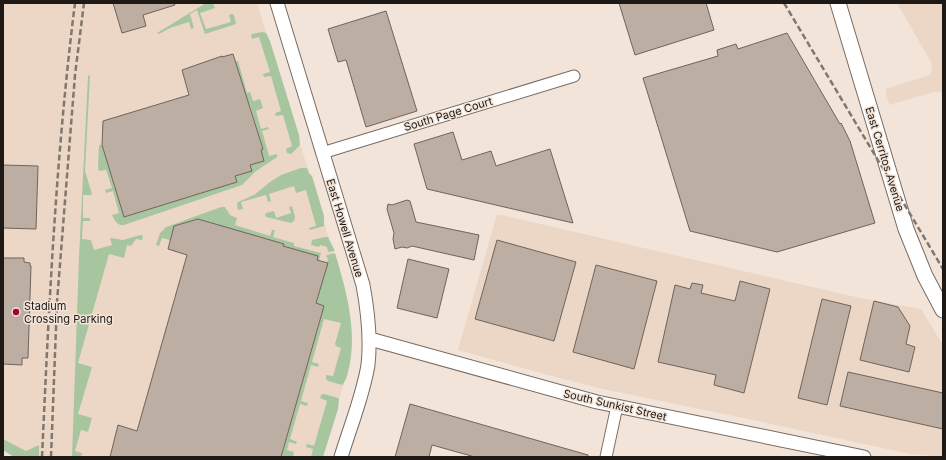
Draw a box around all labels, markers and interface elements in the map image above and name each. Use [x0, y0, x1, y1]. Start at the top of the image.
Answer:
street label: South Page Court [402, 94, 494, 134]
street label: East Cerritos Avenue [862, 105, 908, 213]
street label: East Howell Avenue [323, 177, 367, 279]
place label: Stadium Crossing Parking [24, 299, 113, 326]
marker: Stadium Crossing Parking [11, 307, 21, 317]
street label: South Sunkist Street [562, 386, 668, 424]

